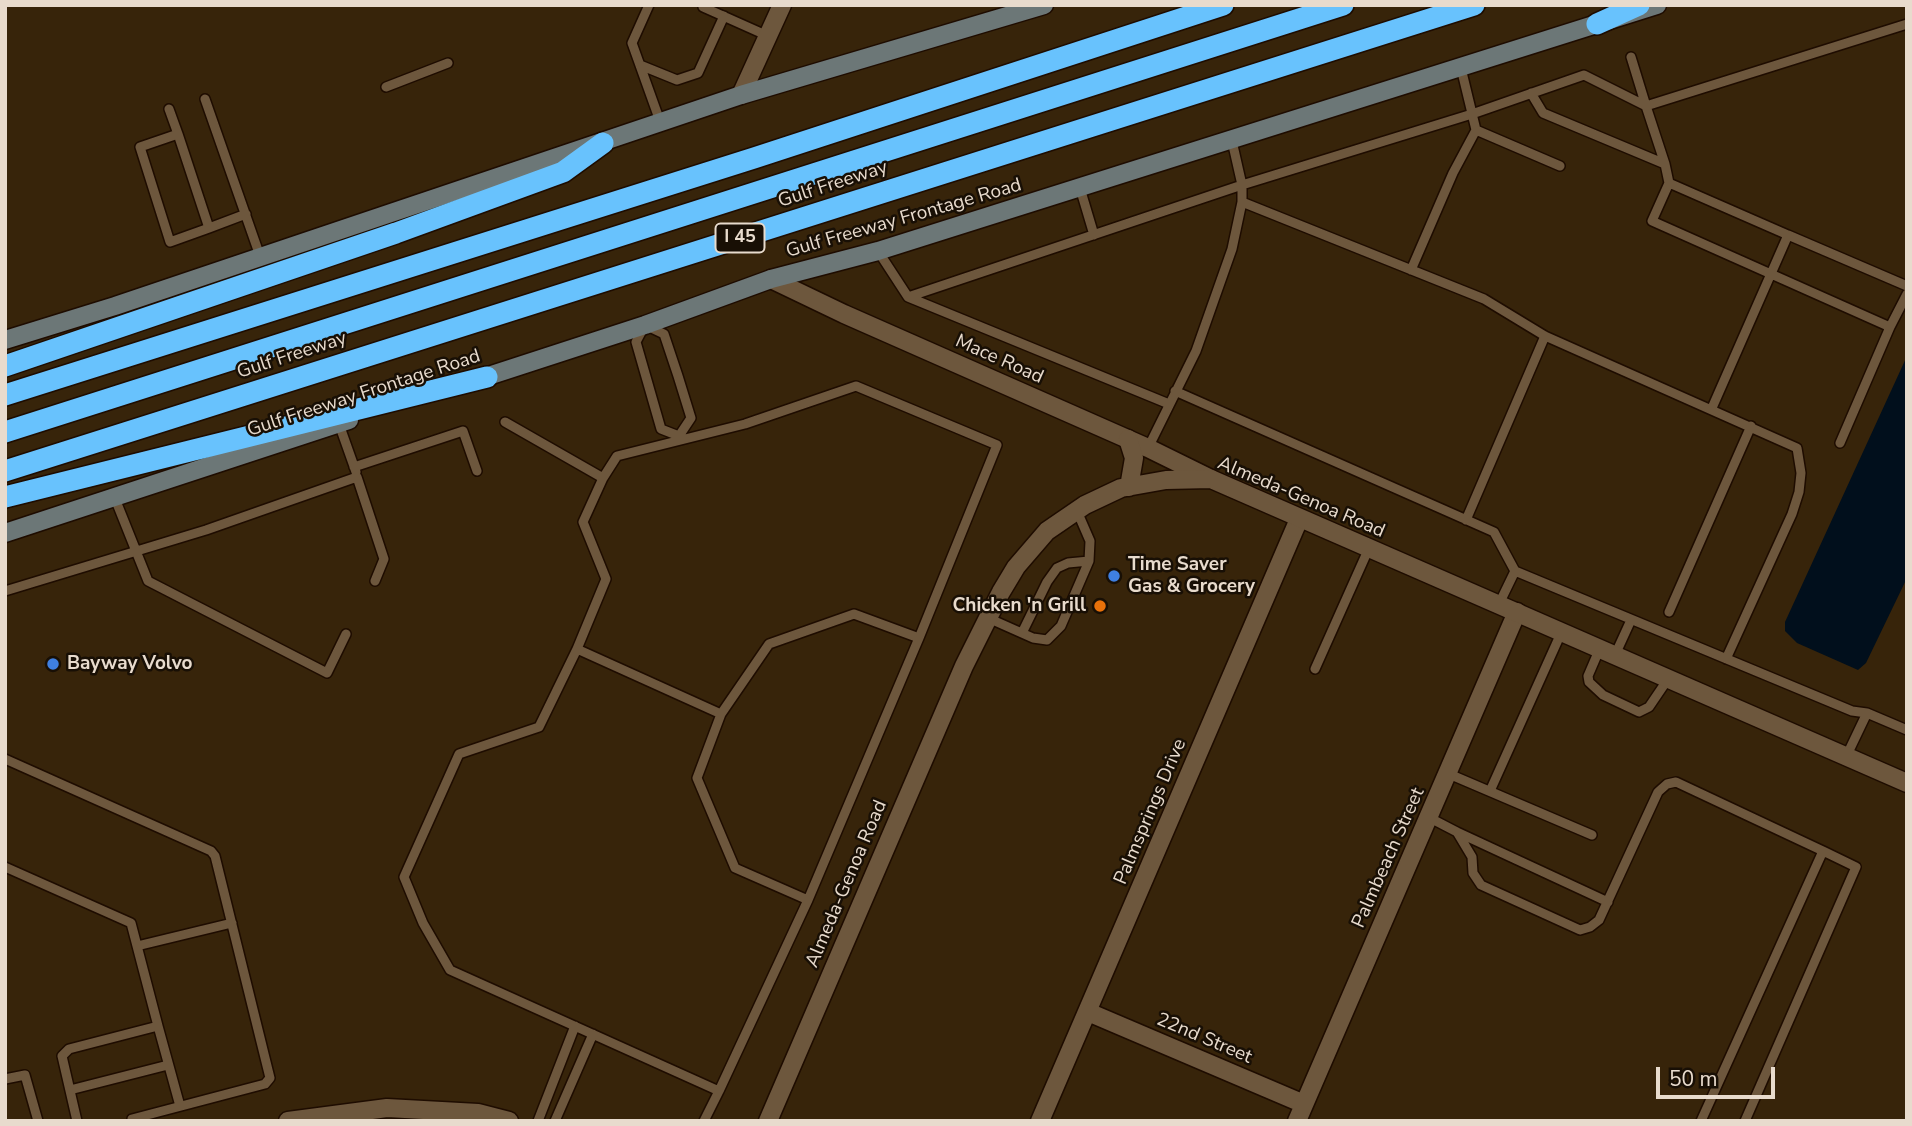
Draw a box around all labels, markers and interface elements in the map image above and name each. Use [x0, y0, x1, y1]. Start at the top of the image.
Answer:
street label: Gulf Freeway [775, 157, 891, 213]
street label: Gulf Freeway Frontage Road [784, 174, 1024, 264]
road number: I 45 [716, 224, 764, 252]
street label: Gulf Freeway [234, 328, 350, 384]
street label: Mace Road [951, 330, 1047, 390]
street label: Gulf Freeway Frontage Road [245, 345, 483, 443]
street label: Almeda-Genoa Road [1214, 452, 1388, 544]
place label: Time Saver Gas & Grocery [1128, 554, 1255, 598]
marker: Time Saver Gas & Grocery [1106, 568, 1122, 584]
place label: Chicken 'n Grill [952, 595, 1086, 617]
marker: Chicken 'n Grill [1092, 598, 1108, 614]
place label: Bayway Volvo [67, 653, 192, 675]
marker: Bayway Volvo [45, 656, 61, 672]
street label: Palmsprings Drive [1110, 736, 1192, 888]
street label: Palmbeach Street [1348, 784, 1430, 932]
street label: Almeda-Genoa Road [801, 797, 893, 971]
street label: 22nd Street [1153, 1009, 1255, 1069]
scale bar [1660, 1052, 1779, 1096]
text: 50 m [1669, 1065, 1718, 1093]

